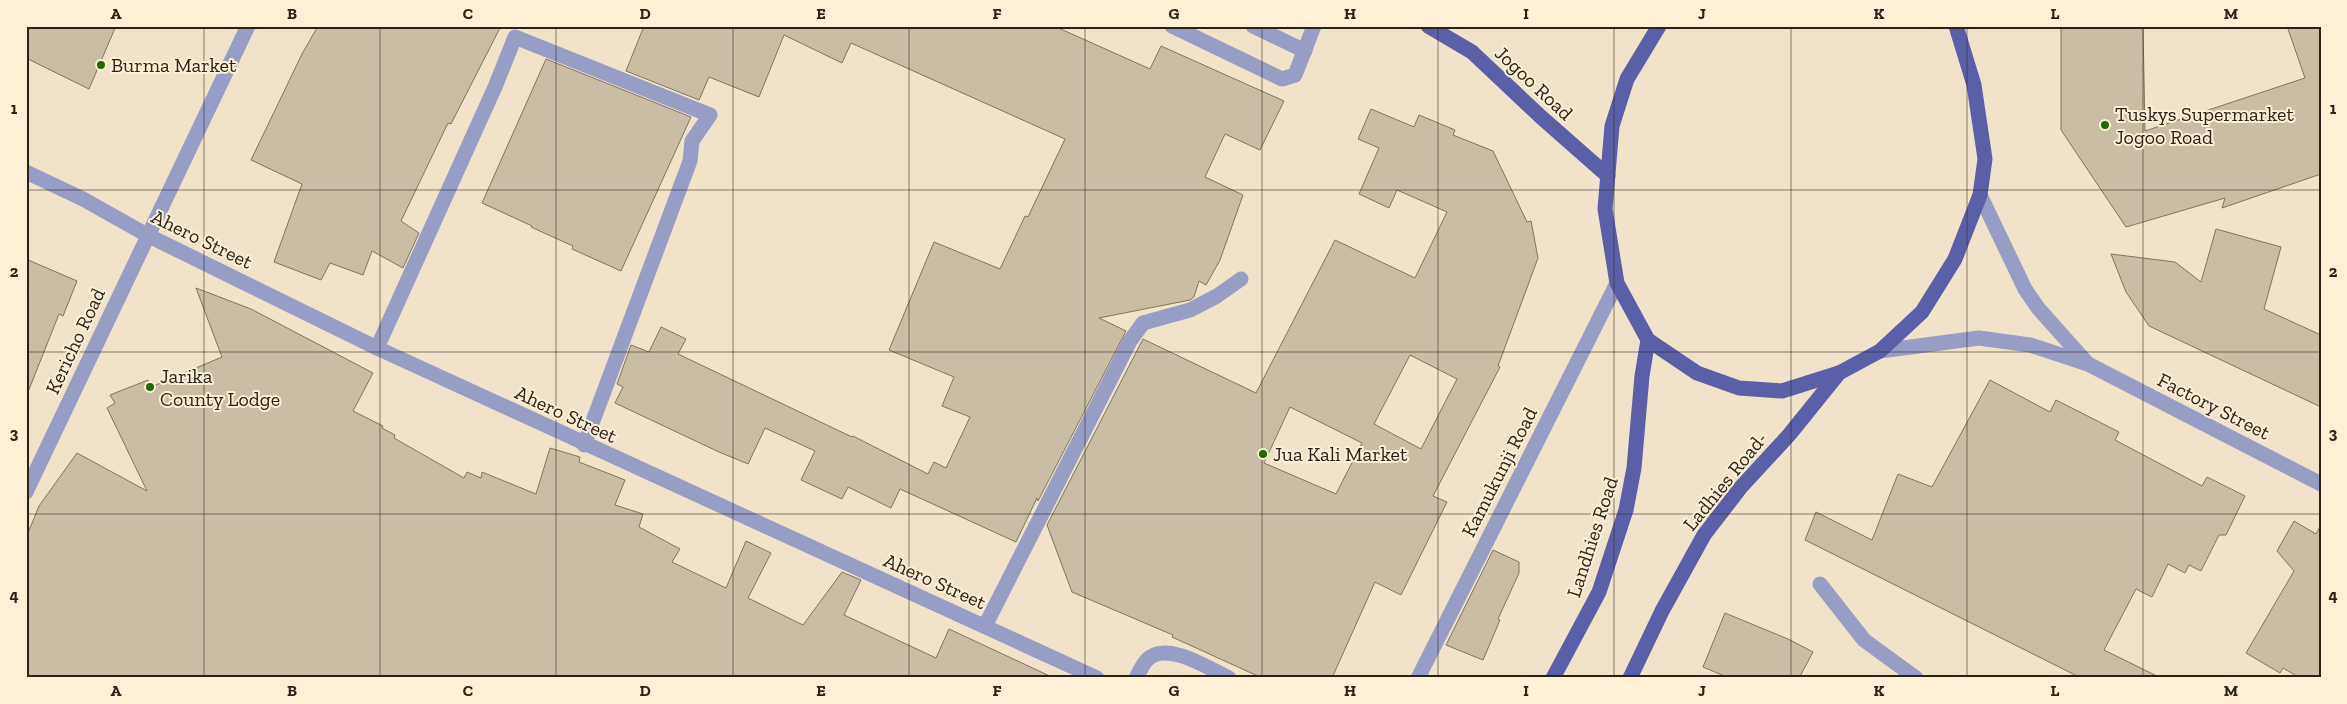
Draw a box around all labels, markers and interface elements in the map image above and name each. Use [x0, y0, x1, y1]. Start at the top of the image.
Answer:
text: A [111, 4, 122, 23]
text: B [287, 4, 297, 23]
text: C [463, 4, 473, 23]
text: D [639, 4, 651, 23]
text: E [816, 4, 826, 23]
text: F [992, 4, 1002, 23]
text: G [1169, 4, 1180, 23]
text: H [1344, 4, 1356, 23]
text: I [1523, 4, 1529, 23]
text: J [1698, 4, 1706, 23]
text: K [1874, 4, 1885, 23]
text: L [2051, 4, 2060, 23]
text: M [2224, 4, 2238, 23]
street label: Jogoo Road [1490, 41, 1578, 125]
place label: Burma Market [111, 53, 237, 77]
marker: Burma Market [95, 59, 107, 71]
text: 1 [11, 99, 18, 118]
text: 1 [2330, 99, 2337, 118]
place label: Tuskys Supermarket Jogoo Road [2115, 102, 2294, 149]
marker: Tuskys Supermarket Jogoo Road [2099, 119, 2111, 131]
street label: Ahero Street [148, 204, 257, 274]
text: 2 [10, 262, 19, 281]
text: 2 [2329, 262, 2338, 281]
street label: Kericho Road [40, 284, 110, 398]
place label: Jarika County Lodge [160, 364, 280, 411]
street label: Factory Street [2154, 367, 2275, 445]
street label: Ahero Street [511, 380, 621, 448]
marker: Jarika County Lodge [144, 381, 156, 393]
street label: Kamukunji Road [1456, 403, 1542, 541]
text: 3 [10, 424, 19, 443]
text: 3 [2329, 424, 2338, 443]
street label: Ladhies Road- [1678, 427, 1772, 535]
place label: Jua Kali Market [1273, 442, 1408, 466]
marker: Jua Kali Market [1257, 448, 1269, 460]
street label: Landhies Road [1561, 474, 1623, 600]
street label: Ahero Street [880, 548, 990, 614]
text: 4 [9, 586, 19, 605]
text: 4 [2328, 586, 2338, 605]
text: A [111, 681, 122, 700]
text: B [287, 681, 297, 700]
text: C [463, 681, 473, 700]
text: D [639, 681, 651, 700]
text: E [816, 681, 826, 700]
text: F [992, 681, 1002, 700]
text: G [1169, 681, 1180, 700]
text: H [1344, 681, 1356, 700]
text: I [1523, 681, 1529, 700]
text: J [1698, 681, 1706, 700]
text: K [1874, 681, 1885, 700]
text: L [2051, 681, 2060, 700]
text: M [2224, 681, 2238, 700]

